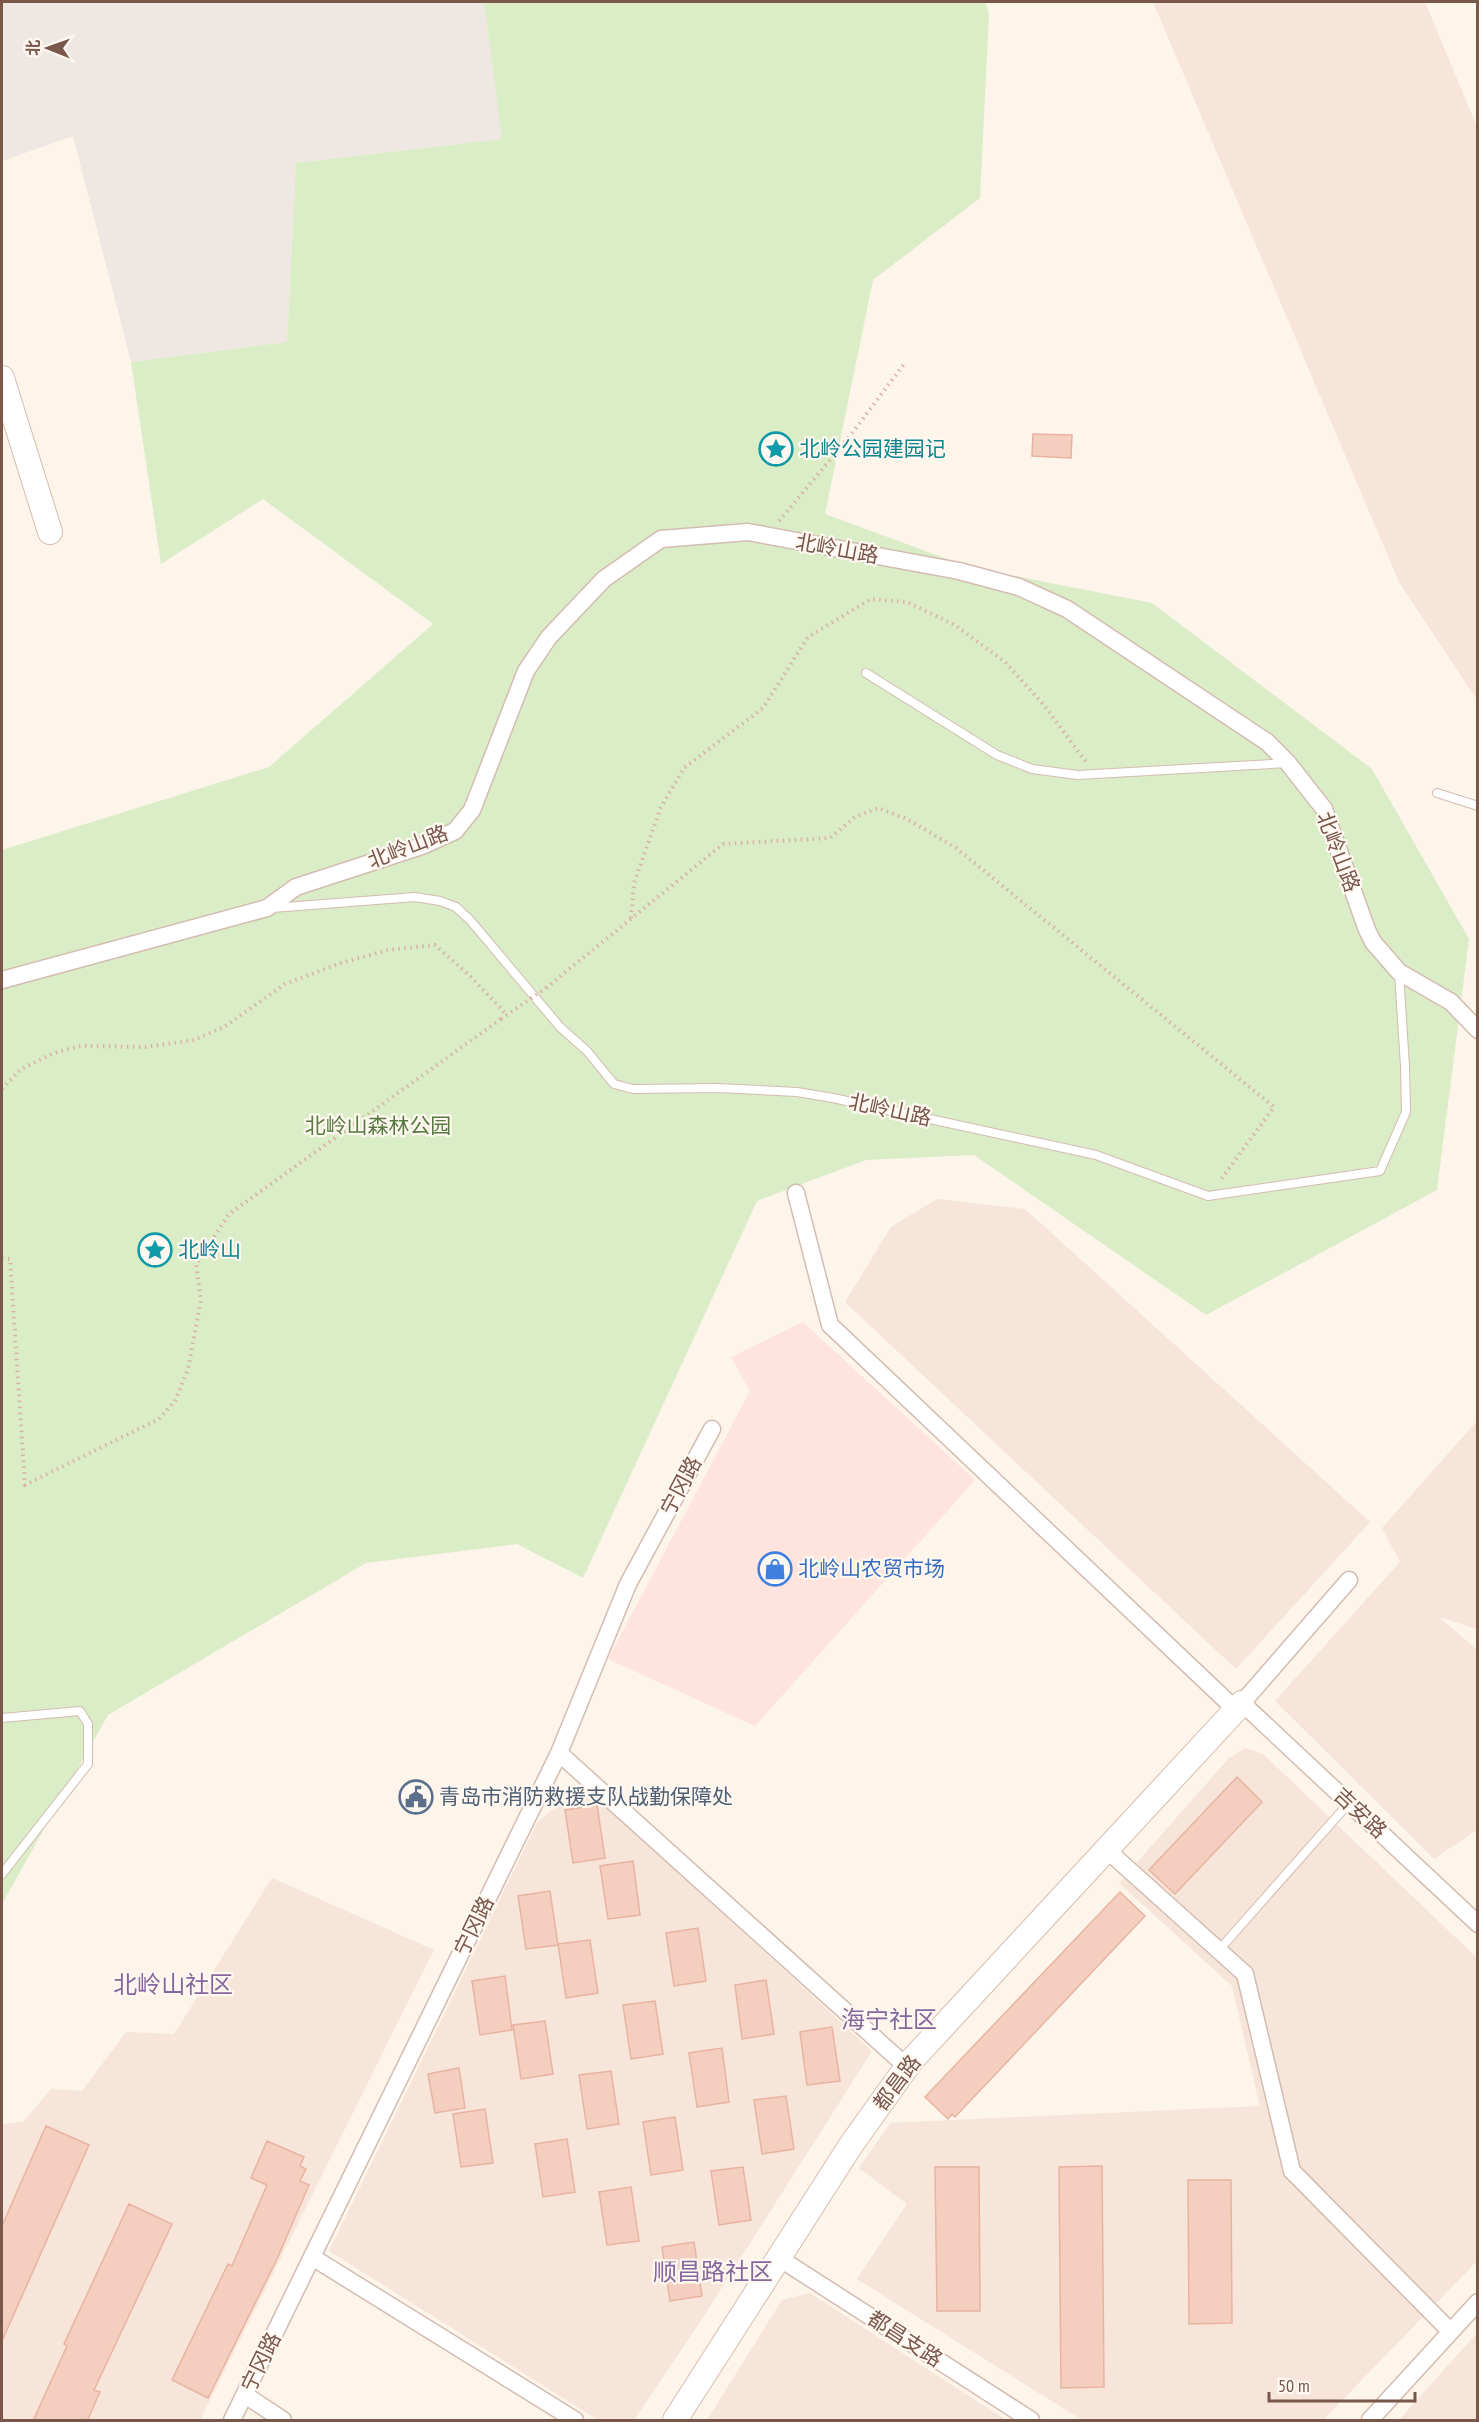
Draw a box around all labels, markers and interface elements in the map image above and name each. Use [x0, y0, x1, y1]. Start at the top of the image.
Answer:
north arrow [18, 18, 78, 78]
text: 北 [23, 40, 43, 56]
place icon: 北岭公园建园记 [758, 431, 794, 467]
place label: 北岭公园建园记 [799, 435, 946, 462]
street label: 北岭山路 [793, 528, 881, 569]
street label: 北岭山路 [1311, 808, 1366, 896]
street label: 北岭山路 [364, 819, 452, 874]
street label: 北岭山路 [846, 1088, 934, 1131]
park label: 北岭山森林公园 [305, 1112, 452, 1139]
place icon: 北岭山 [137, 1232, 173, 1268]
place label: 北岭山 [178, 1236, 241, 1263]
street label: 宁冈路 [654, 1452, 707, 1520]
shop icon: 北岭山农贸市场 [757, 1551, 793, 1587]
place label: 北岭山农贸市场 [798, 1555, 945, 1582]
public building icon: 青岛市消防救援支队战勤保障处 [398, 1779, 434, 1815]
street label: 吉安路 [1328, 1781, 1393, 1844]
place label: 青岛市消防救援支队战勤保障处 [439, 1783, 733, 1810]
street label: 宁冈路 [448, 1892, 499, 1960]
district label: 北岭山社区 [113, 1969, 233, 2000]
district label: 海宁社区 [841, 2004, 937, 2035]
street label: 都昌路 [867, 2049, 926, 2116]
district label: 顺昌路社区 [653, 2256, 773, 2287]
street label: 都昌支路 [863, 2304, 948, 2373]
street label: 宁冈路 [235, 2328, 286, 2396]
scale bar [1269, 2365, 1414, 2403]
text: 50 m [1278, 2374, 1310, 2397]

